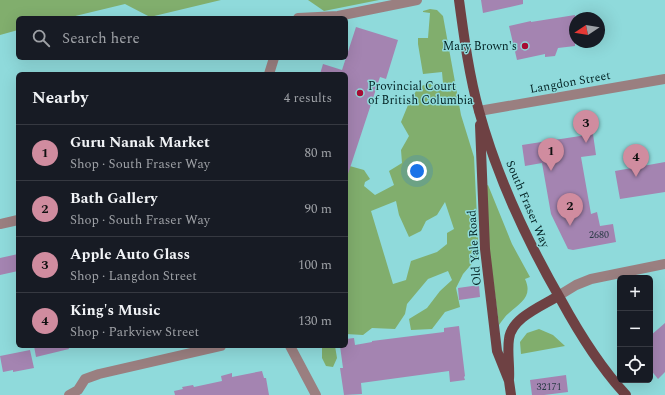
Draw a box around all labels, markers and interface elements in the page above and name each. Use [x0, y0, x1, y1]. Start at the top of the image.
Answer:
north arrow [569, 12, 605, 48]
search box [16, 16, 348, 60]
icon: search [30, 27, 52, 49]
text: Search here [62, 27, 140, 50]
place label: Mary Brown's [443, 37, 517, 56]
marker: Mary Brown's [520, 41, 530, 51]
street label: Langdon Street [528, 66, 612, 99]
place label: Provincial Court of British Columbia [368, 77, 473, 110]
text: Nearby [32, 85, 88, 111]
text: 4 results [284, 88, 332, 108]
marker: Provincial Court of British Columbia [355, 88, 365, 98]
pin: 3 [573, 110, 599, 143]
text: Guru Nanak Market [70, 131, 210, 154]
pin: 1 [538, 138, 564, 171]
text: 1 [41, 143, 49, 163]
text: 80 m [305, 143, 332, 163]
pin: 4 [623, 144, 649, 177]
text: Shop · South Fraser Way [70, 154, 210, 174]
street label: South Fraser Way [500, 157, 555, 252]
your location [407, 161, 427, 181]
text: Bath Gallery [70, 187, 157, 210]
pin: 2 [557, 193, 583, 226]
text: 2 [41, 199, 49, 219]
text: 90 m [305, 199, 332, 219]
street label: Old Yale Road [462, 209, 487, 286]
text: Shop · South Fraser Way [70, 210, 210, 230]
house number: 2680 [589, 227, 609, 243]
text: Apple Auto Glass [70, 243, 190, 266]
text: 3 [41, 255, 49, 275]
text: 100 m [298, 255, 332, 275]
text: Shop · Langdon Street [70, 266, 197, 286]
map controls [617, 275, 653, 383]
button: + [617, 275, 653, 311]
text: King's Music [70, 299, 160, 322]
text: 4 [41, 311, 49, 331]
text: 130 m [298, 311, 332, 331]
button: − [617, 311, 653, 347]
text: Shop · Parkview Street [70, 322, 199, 342]
button: locate [617, 347, 653, 383]
house number: 32171 [537, 379, 562, 395]

